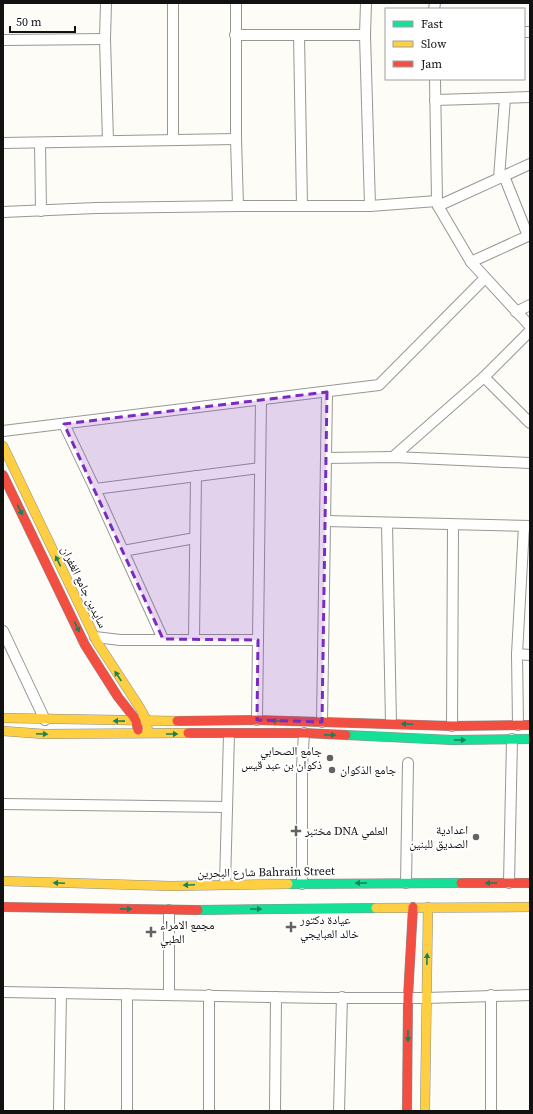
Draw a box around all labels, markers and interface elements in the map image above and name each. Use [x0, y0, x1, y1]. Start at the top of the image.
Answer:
scale bar [10, 8, 75, 34]
legend [385, 8, 525, 80]
text: 50 m [16, 14, 42, 30]
text: Fast [421, 16, 443, 32]
text: Slow [421, 36, 447, 52]
text: Jam [420, 56, 442, 72]
one-way arrow [17, 504, 23, 516]
street label: سايدين جامع الغفران [57, 543, 111, 631]
one-way arrow [55, 555, 61, 567]
one-way arrow [74, 621, 80, 633]
one-way arrow [114, 671, 122, 681]
one-way arrow [271, 717, 283, 724]
one-way arrow [112, 718, 125, 724]
one-way arrow [400, 721, 413, 727]
one-way arrow [36, 731, 49, 737]
one-way arrow [166, 731, 179, 737]
one-way arrow [324, 732, 337, 738]
one-way arrow [454, 737, 467, 743]
place label: جامع الصحابي ذكوان بن عبد قيس [241, 743, 322, 773]
marker: جامع الصحابي ذكوان بن عبد قيس [325, 753, 335, 763]
place label: جامع الذكوان [340, 762, 397, 778]
marker: جامع الذكوان [327, 765, 337, 775]
place label: اعدادية الصديق للبنين [409, 822, 468, 852]
place label: مختبر DNA العلمي [304, 823, 388, 841]
marker: مختبر DNA العلمي [290, 825, 302, 837]
marker: اعدادية الصديق للبنين [471, 832, 481, 842]
street label: شارع البحرين Bahrain Street [197, 863, 335, 881]
one-way arrow [52, 880, 65, 886]
one-way arrow [354, 880, 367, 886]
one-way arrow [484, 880, 497, 886]
one-way arrow [183, 882, 195, 889]
one-way arrow [120, 906, 133, 912]
one-way arrow [250, 906, 263, 912]
place label: عيادة دكتور خالد العبايجي [299, 912, 359, 944]
place label: مجمع الامراء الطبي [160, 917, 214, 949]
marker: عيادة دكتور خالد العبايجي [285, 921, 297, 933]
marker: مجمع الامراء الطبي [145, 926, 157, 938]
one-way arrow [424, 952, 430, 965]
one-way arrow [405, 1030, 411, 1043]

